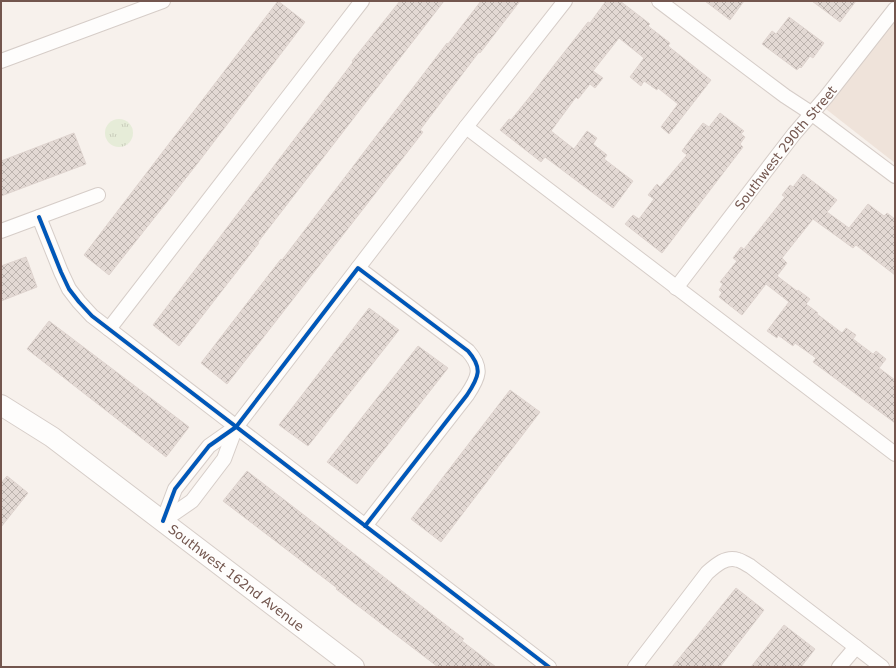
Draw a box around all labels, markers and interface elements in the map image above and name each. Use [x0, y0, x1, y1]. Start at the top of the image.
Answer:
street label: Southwest 290th Street [732, 83, 840, 213]
street label: Southwest 162nd Avenue [165, 521, 307, 634]

